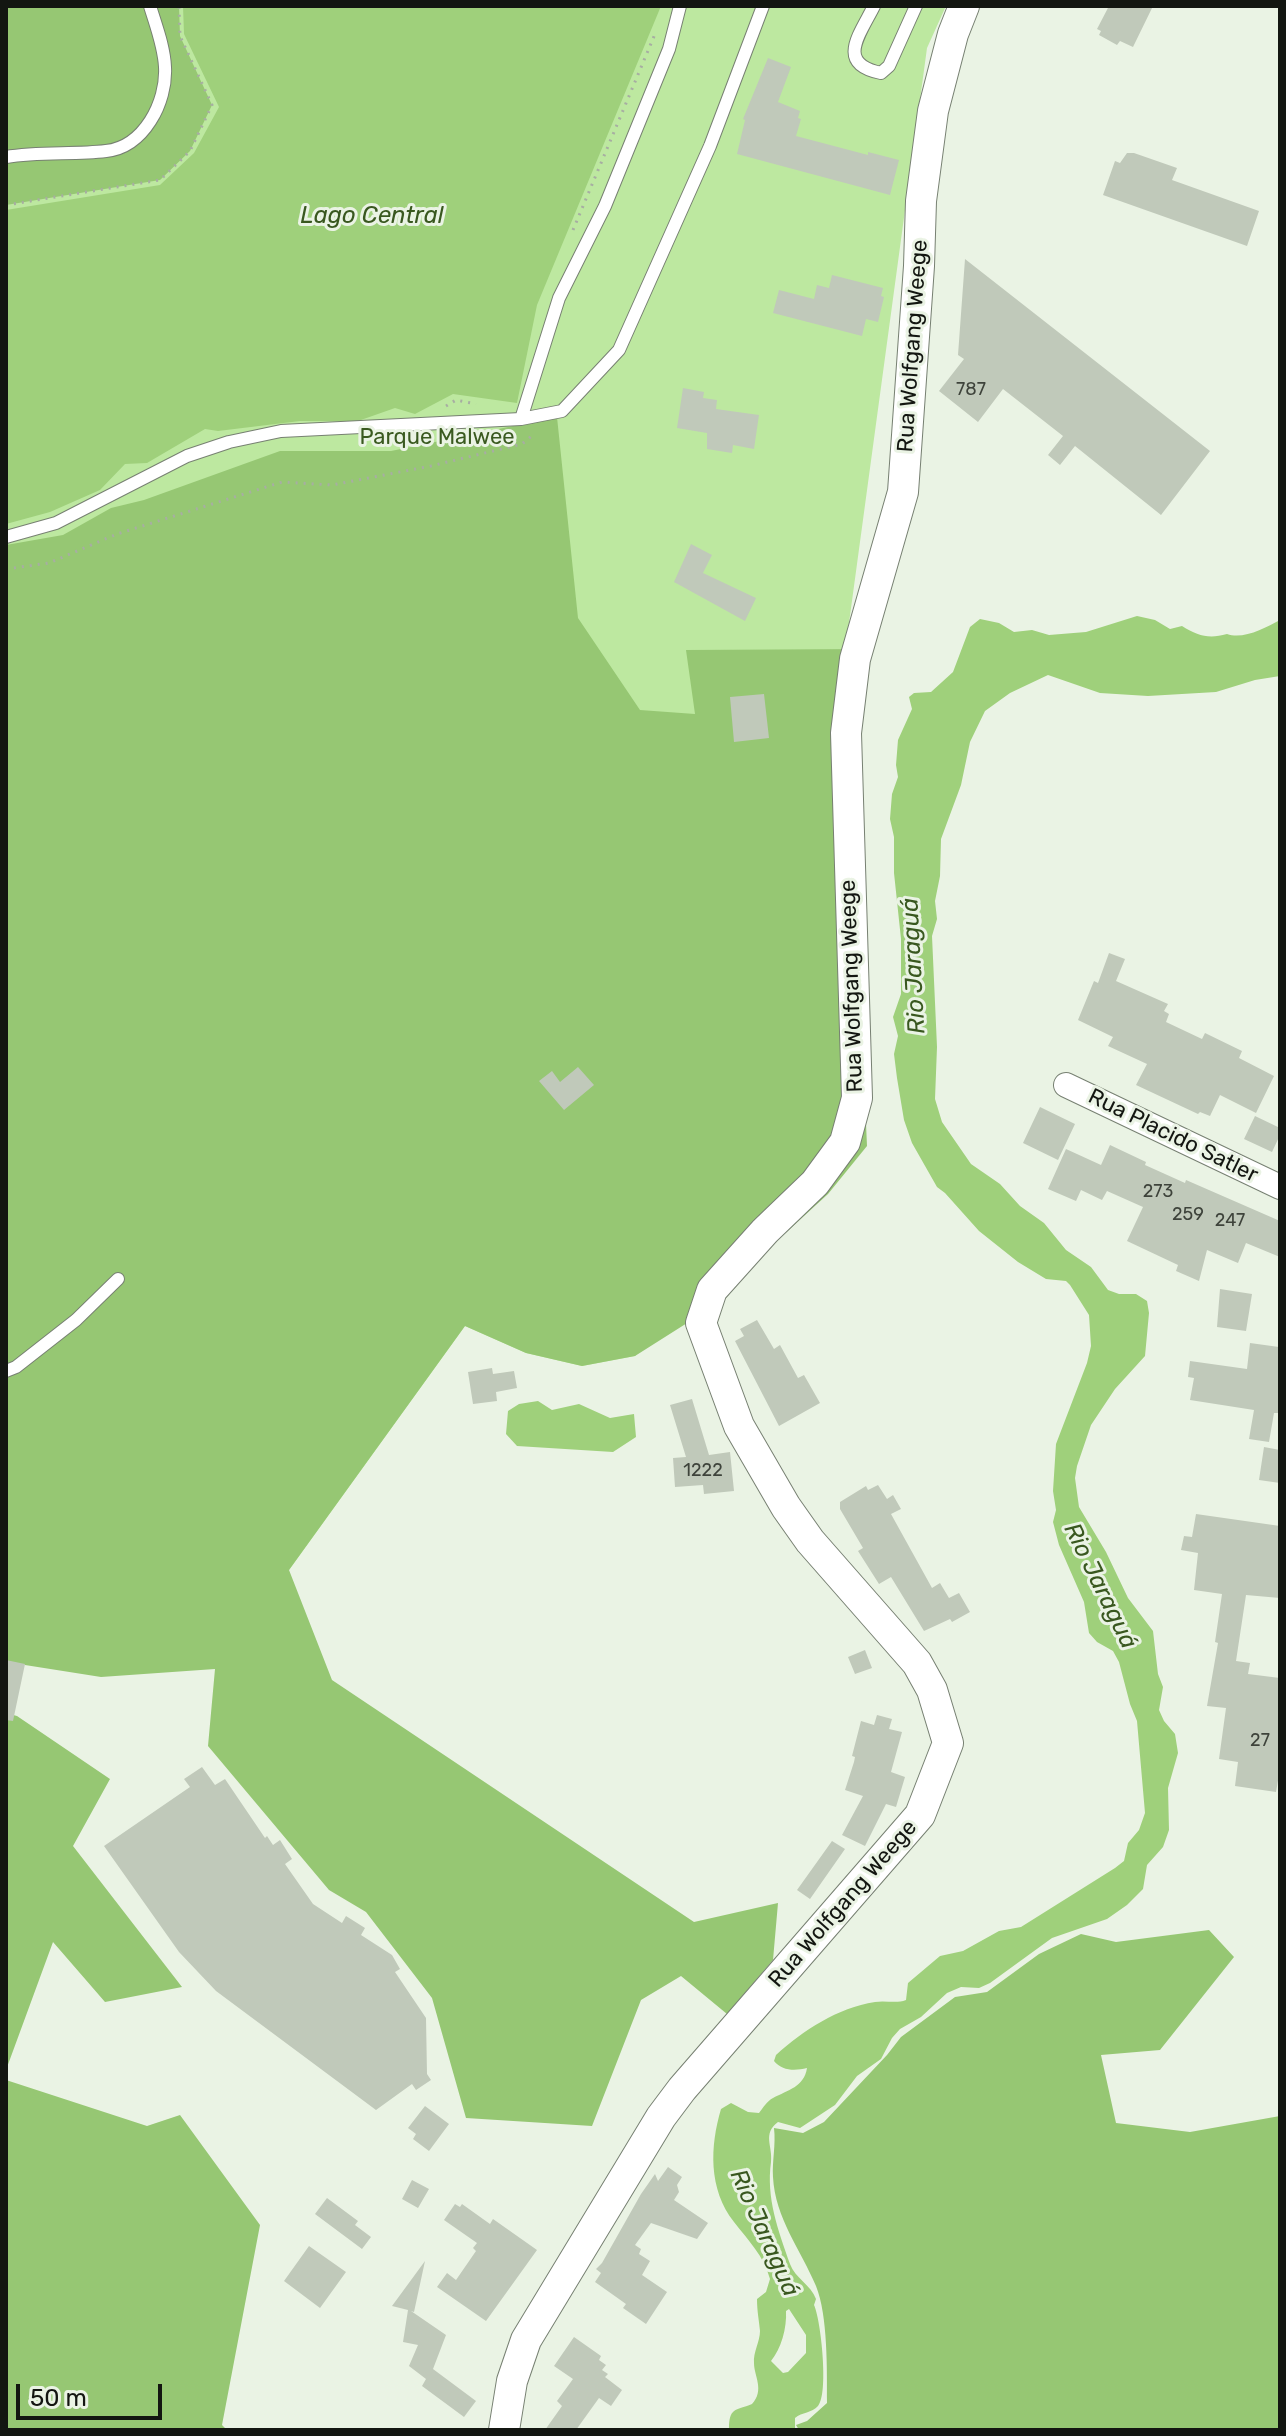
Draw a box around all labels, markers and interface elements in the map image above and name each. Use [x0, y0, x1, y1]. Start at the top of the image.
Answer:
water label: Lago Central [300, 202, 444, 230]
street label: Rua Wolfgang Weege [892, 239, 934, 453]
house number: 787 [956, 379, 986, 401]
park label: Parque Malwee [359, 425, 515, 451]
street label: Rua Wolfgang Weege [835, 879, 869, 1093]
water label: Rio Jaraguá [896, 897, 932, 1035]
street label: Rua Placido Satler [1084, 1083, 1262, 1189]
house number: 273 [1143, 1181, 1173, 1203]
house number: 259 [1172, 1204, 1204, 1226]
house number: 247 [1215, 1210, 1245, 1232]
house number: 1222 [683, 1460, 723, 1482]
water label: Rio Jaraguá [1057, 1518, 1143, 1654]
house number: 27 [1250, 1730, 1270, 1752]
street label: Rua Wolfgang Weege [763, 1815, 923, 1993]
water label: Rio Jaraguá [723, 2165, 805, 2301]
scale bar [20, 2368, 166, 2418]
text: 50 m [30, 2384, 87, 2412]

